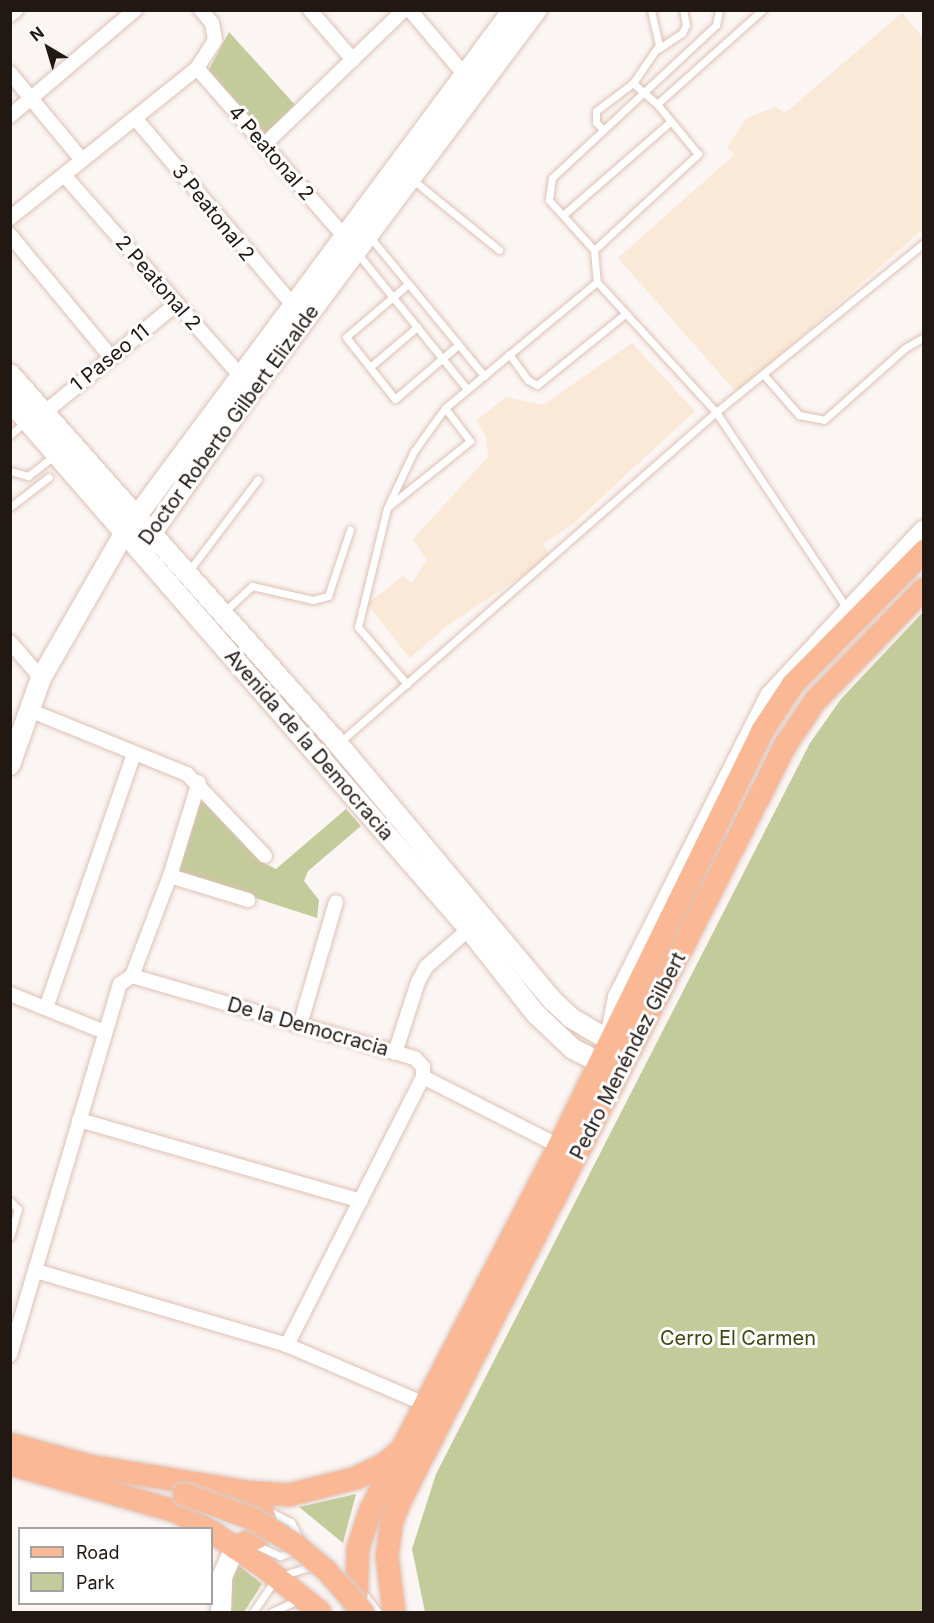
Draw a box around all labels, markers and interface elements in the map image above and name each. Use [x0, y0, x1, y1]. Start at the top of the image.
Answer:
north arrow [18, 18, 78, 78]
text: N [26, 22, 48, 45]
street label: 4 Peatonal 2 [223, 100, 319, 206]
street label: 3 Peatonal 2 [167, 160, 259, 266]
street label: 2 Peatonal 2 [110, 231, 206, 335]
street label: Doctor Roberto Gilbert Elizalde [134, 300, 324, 550]
street label: 1 Paseo 11 [66, 319, 154, 397]
street label: Avenida de la Democracia [219, 645, 399, 845]
street label: Pedro Menéndez Gilbert [565, 948, 691, 1164]
street label: De la Democracia [225, 992, 391, 1062]
park label: Cerro El Carmen [660, 1326, 816, 1350]
legend [18, 1527, 213, 1605]
text: Road [76, 1542, 119, 1563]
text: Park [76, 1572, 115, 1593]

